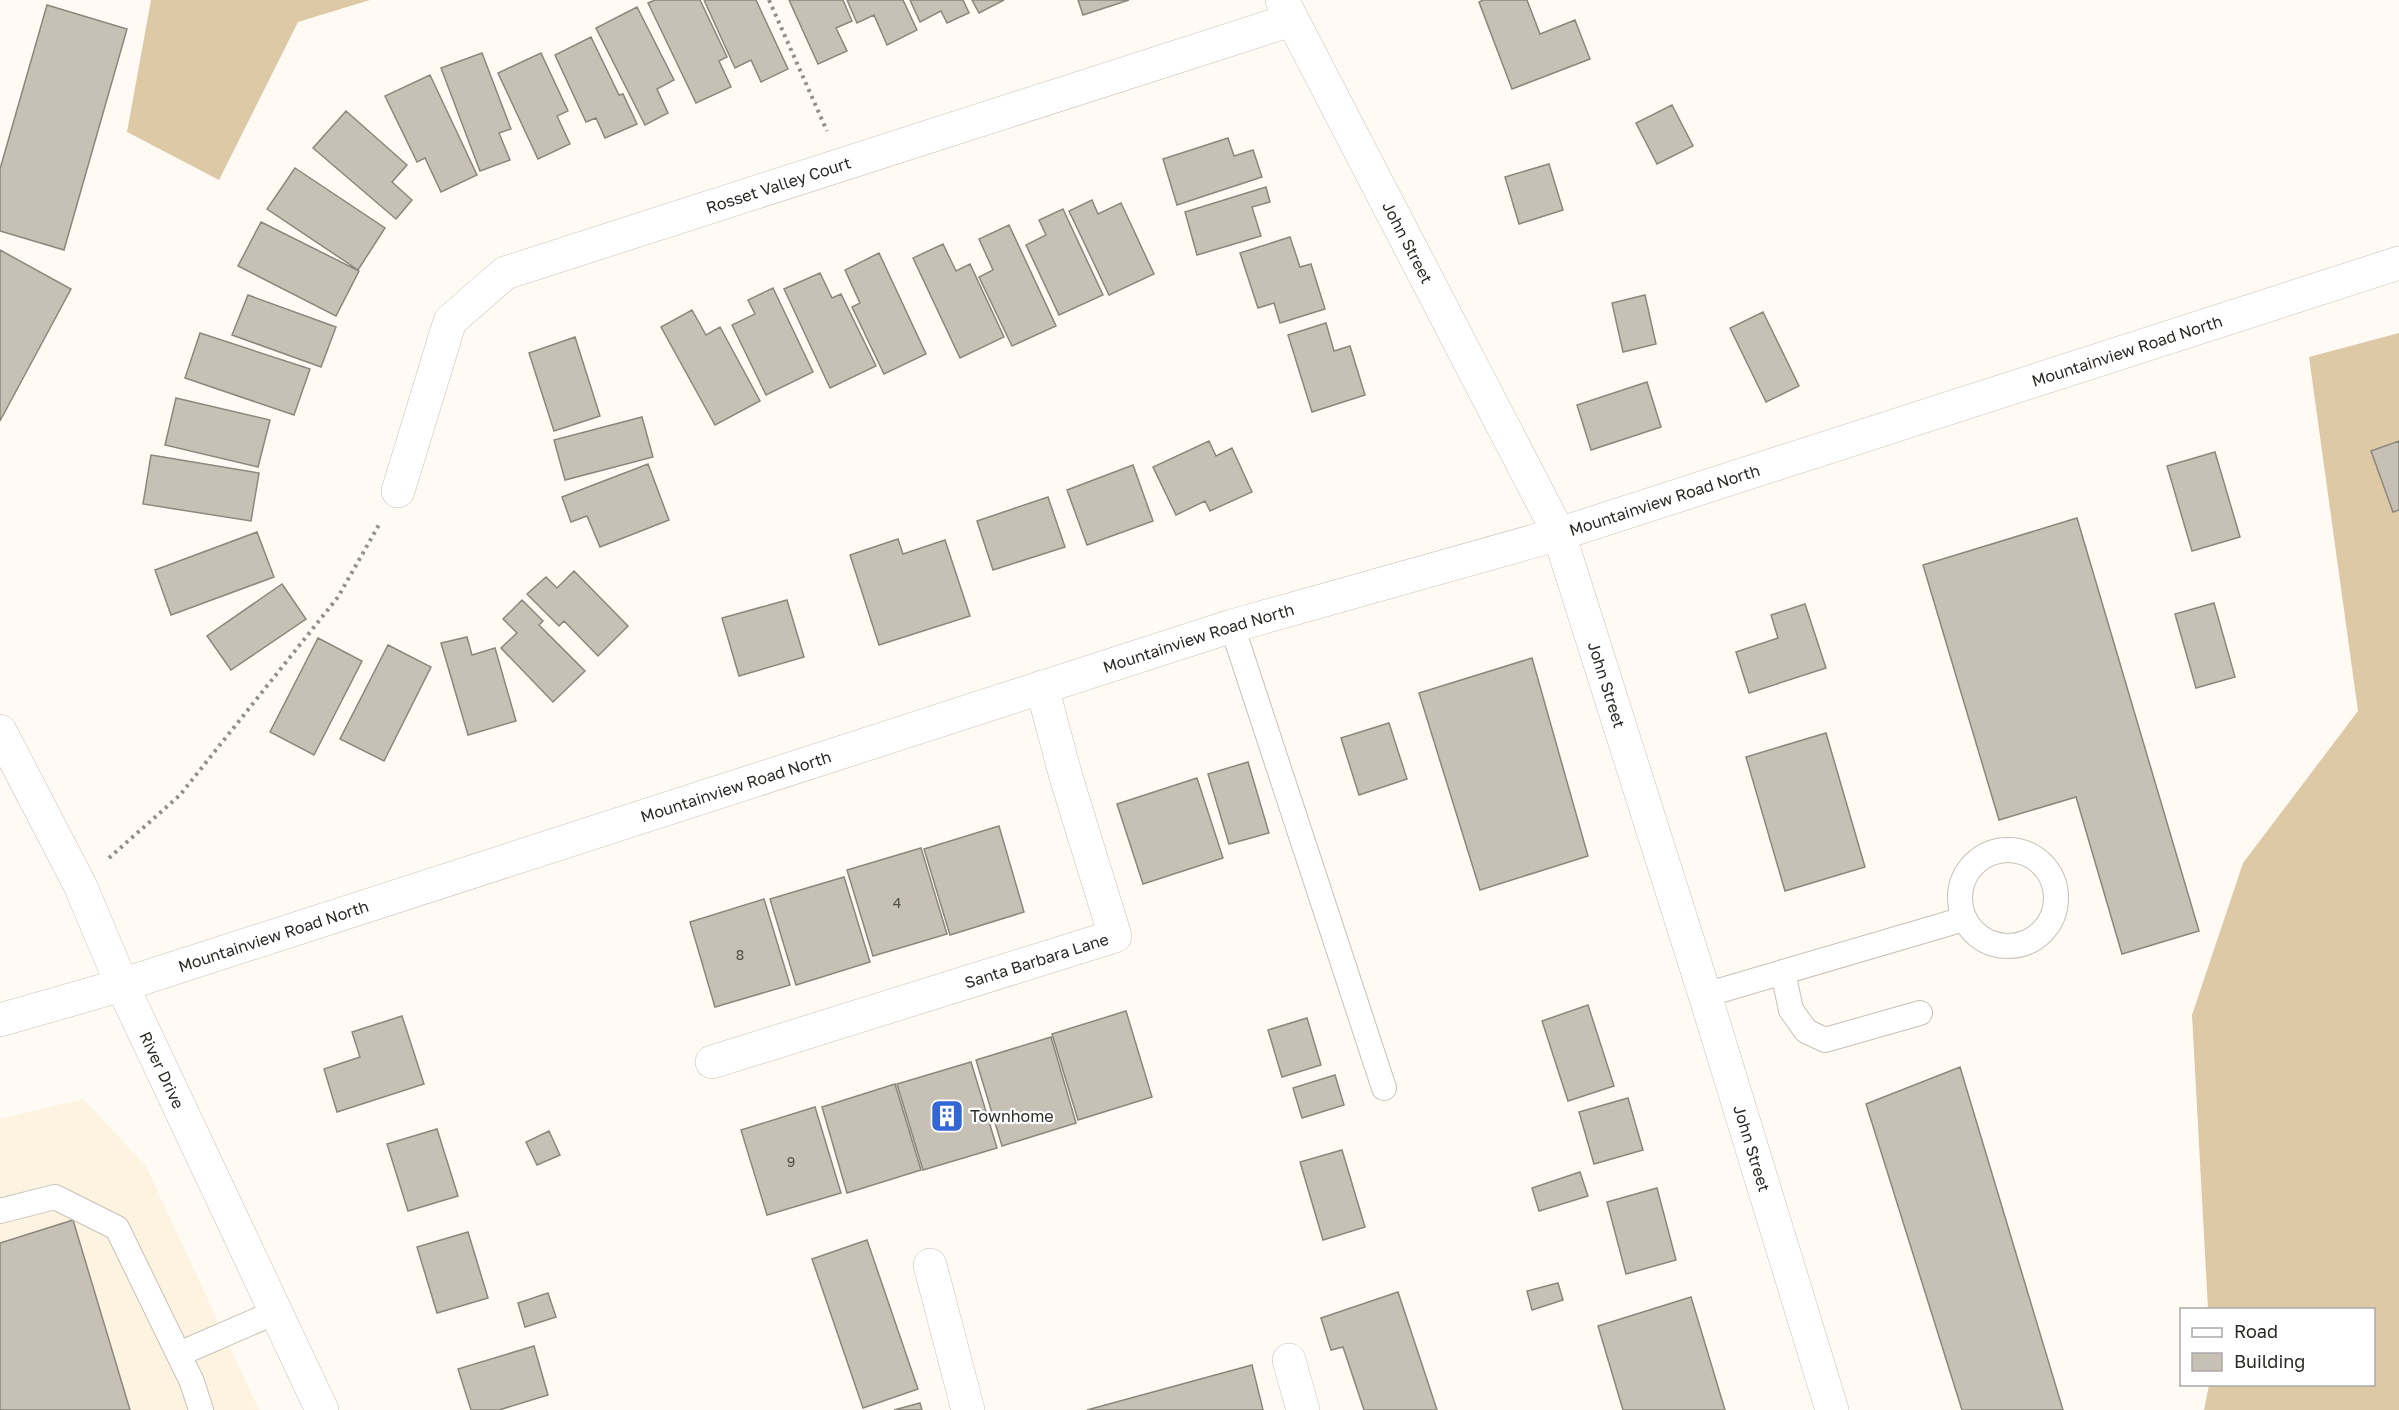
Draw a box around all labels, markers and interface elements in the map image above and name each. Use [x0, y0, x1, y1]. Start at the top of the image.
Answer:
street label: Rosset Valley Court [703, 152, 853, 218]
street label: John Street [1378, 198, 1437, 287]
street label: Mountainview Road North [2029, 311, 2225, 391]
street label: Mountainview Road North [1567, 460, 1762, 540]
street label: Mountainview Road North [1100, 599, 1296, 677]
street label: John Street [1584, 639, 1630, 730]
street label: Mountainview Road North [638, 746, 834, 827]
house number: 4 [893, 894, 901, 911]
street label: Mountainview Road North [175, 896, 371, 976]
street label: Santa Barbara Lane [962, 929, 1111, 992]
house number: 8 [736, 946, 744, 963]
street label: River Drive [135, 1028, 189, 1112]
building icon: Townhome [929, 1098, 965, 1134]
street label: John Street [1729, 1103, 1775, 1194]
place label: Townhome [970, 1106, 1054, 1126]
house number: 9 [787, 1153, 795, 1170]
legend [2180, 1308, 2375, 1386]
text: Road [2234, 1320, 2278, 1342]
text: Building [2234, 1350, 2305, 1372]

